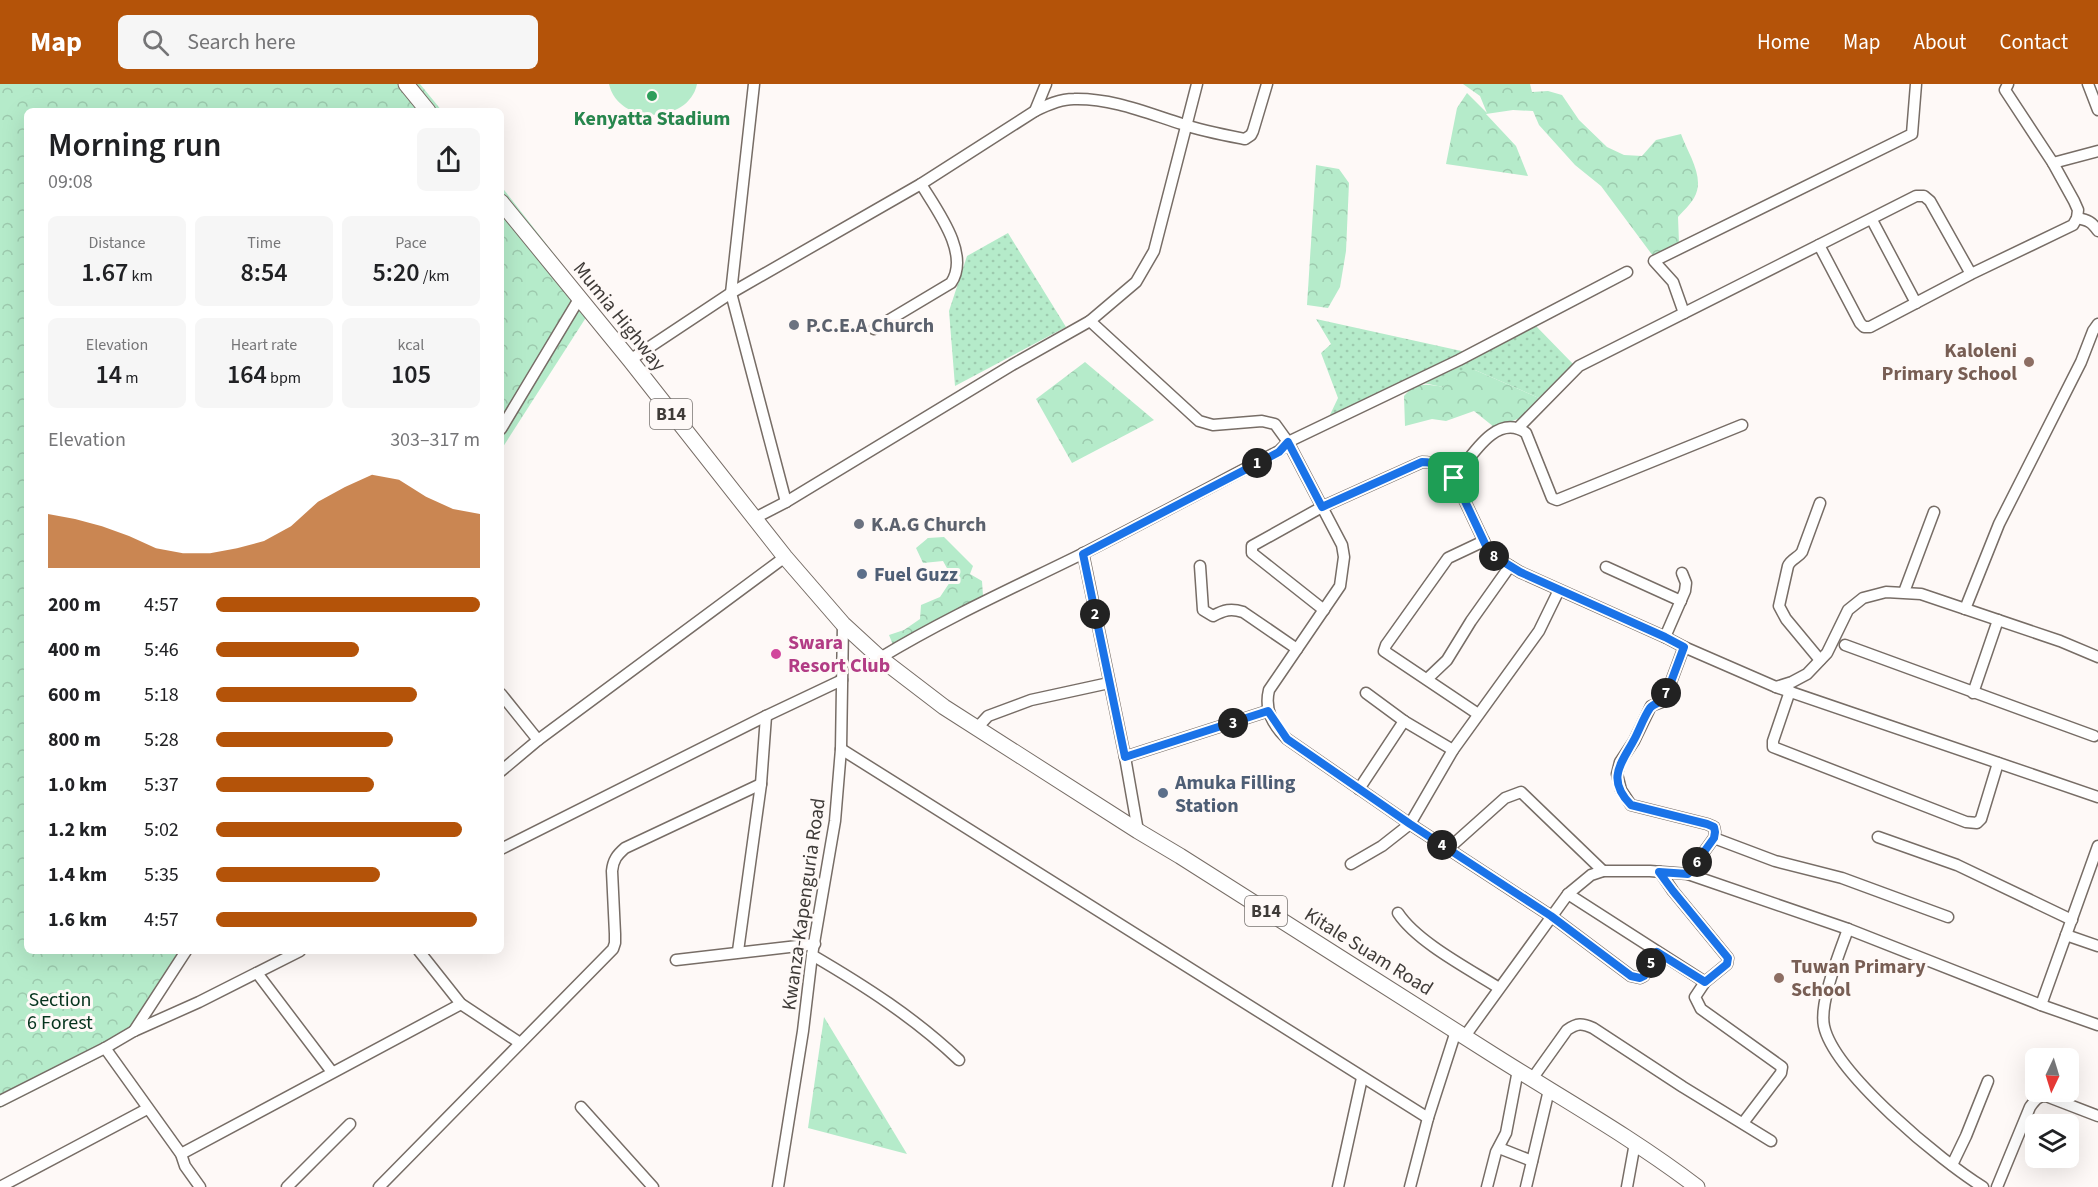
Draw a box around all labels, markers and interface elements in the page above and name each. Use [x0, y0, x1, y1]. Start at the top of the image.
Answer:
search box [118, 15, 538, 69]
text: Map [30, 22, 82, 62]
icon: search [139, 26, 172, 59]
text: Search here [187, 26, 296, 58]
text: Home [1757, 27, 1810, 57]
text: Map [1843, 27, 1881, 57]
text: About [1914, 27, 1966, 57]
text: Contact [1999, 27, 2068, 57]
marker: Kenyatta Stadium [645, 89, 659, 103]
place label: Kenyatta Stadium [574, 105, 730, 133]
text: Morning run [48, 122, 222, 169]
button: share [417, 128, 480, 191]
text: 09:08 [48, 168, 93, 196]
text: Distance [89, 232, 145, 254]
text: Time [247, 232, 281, 254]
text: Pace [395, 232, 427, 254]
text: 1.67 [81, 254, 128, 291]
text: 8:54 [240, 254, 288, 291]
text: 5:20 [372, 254, 420, 291]
street label: Mumia Highway [566, 256, 673, 378]
text: km [128, 265, 153, 287]
text: /km [420, 265, 450, 287]
place label: P.C.E.A Church [806, 312, 934, 340]
marker: P.C.E.A Church [787, 318, 801, 332]
text: Elevation [86, 334, 148, 356]
text: Heart rate [231, 334, 297, 356]
text: kcal [398, 334, 424, 356]
place label: Kaloleni Primary School [1882, 337, 2017, 388]
marker: Kaloleni Primary School [2022, 355, 2036, 369]
text: 14 [95, 356, 122, 393]
text: 164 [227, 356, 267, 393]
text: 105 [391, 356, 431, 393]
text: m [122, 367, 139, 389]
text: bpm [267, 367, 301, 389]
road number: B14 [650, 399, 692, 429]
text: Elevation [48, 426, 126, 454]
text: 303–317 m [390, 426, 480, 454]
pin: 1 [1242, 448, 1272, 478]
text: 1 [1253, 452, 1261, 474]
pin [1428, 452, 1479, 503]
icon: arrive [1437, 461, 1470, 494]
place label: K.A.G Church [871, 511, 986, 539]
marker: K.A.G Church [852, 517, 866, 531]
pin: 8 [1479, 541, 1509, 571]
text: 8 [1490, 545, 1498, 567]
place label: Fuel Guzz [874, 561, 958, 589]
marker: Fuel Guzz [855, 567, 869, 581]
text: 200 m [48, 591, 101, 619]
text: 4:57 [144, 591, 179, 619]
pin: 2 [1080, 599, 1110, 629]
text: 2 [1091, 603, 1099, 625]
place label: Swara Resort Club [788, 629, 890, 680]
text: 400 m [48, 636, 101, 664]
text: 5:46 [144, 636, 179, 664]
marker: Swara Resort Club [769, 647, 783, 661]
pin: 7 [1651, 678, 1681, 708]
text: 600 m [48, 681, 101, 709]
text: 5:18 [144, 681, 179, 709]
text: 7 [1662, 682, 1670, 704]
pin: 3 [1218, 708, 1248, 738]
text: 3 [1229, 712, 1237, 734]
text: 800 m [48, 726, 101, 754]
text: 5:28 [144, 726, 179, 754]
place label: Amuka Filling Station [1174, 769, 1296, 820]
text: 1.0 km [48, 771, 107, 799]
text: 5:37 [144, 771, 179, 799]
marker: Amuka Filling Station [1156, 786, 1170, 800]
street label: Kwanza-Kapenguria Road [775, 796, 833, 1012]
text: 1.2 km [48, 816, 107, 844]
text: 5:02 [144, 816, 179, 844]
pin: 4 [1427, 830, 1457, 860]
text: 4 [1438, 834, 1446, 856]
pin: 6 [1682, 847, 1712, 877]
text: 6 [1693, 851, 1701, 873]
text: 1.4 km [48, 861, 107, 889]
text: 5:35 [144, 861, 179, 889]
road number: B14 [1245, 896, 1287, 926]
street label: Kitale Suam Road [1299, 901, 1438, 1003]
text: 1.6 km [48, 906, 107, 934]
text: 4:57 [144, 906, 179, 934]
pin: 5 [1636, 948, 1666, 978]
text: 5 [1647, 952, 1655, 974]
place label: Tuwan Primary School [1791, 953, 1926, 1004]
marker: Tuwan Primary School [1772, 971, 1786, 985]
park label: Section 6 Forest [27, 986, 93, 1037]
north arrow [2025, 1048, 2079, 1102]
map controls [2025, 1048, 2079, 1168]
button: layers [2025, 1114, 2079, 1168]

